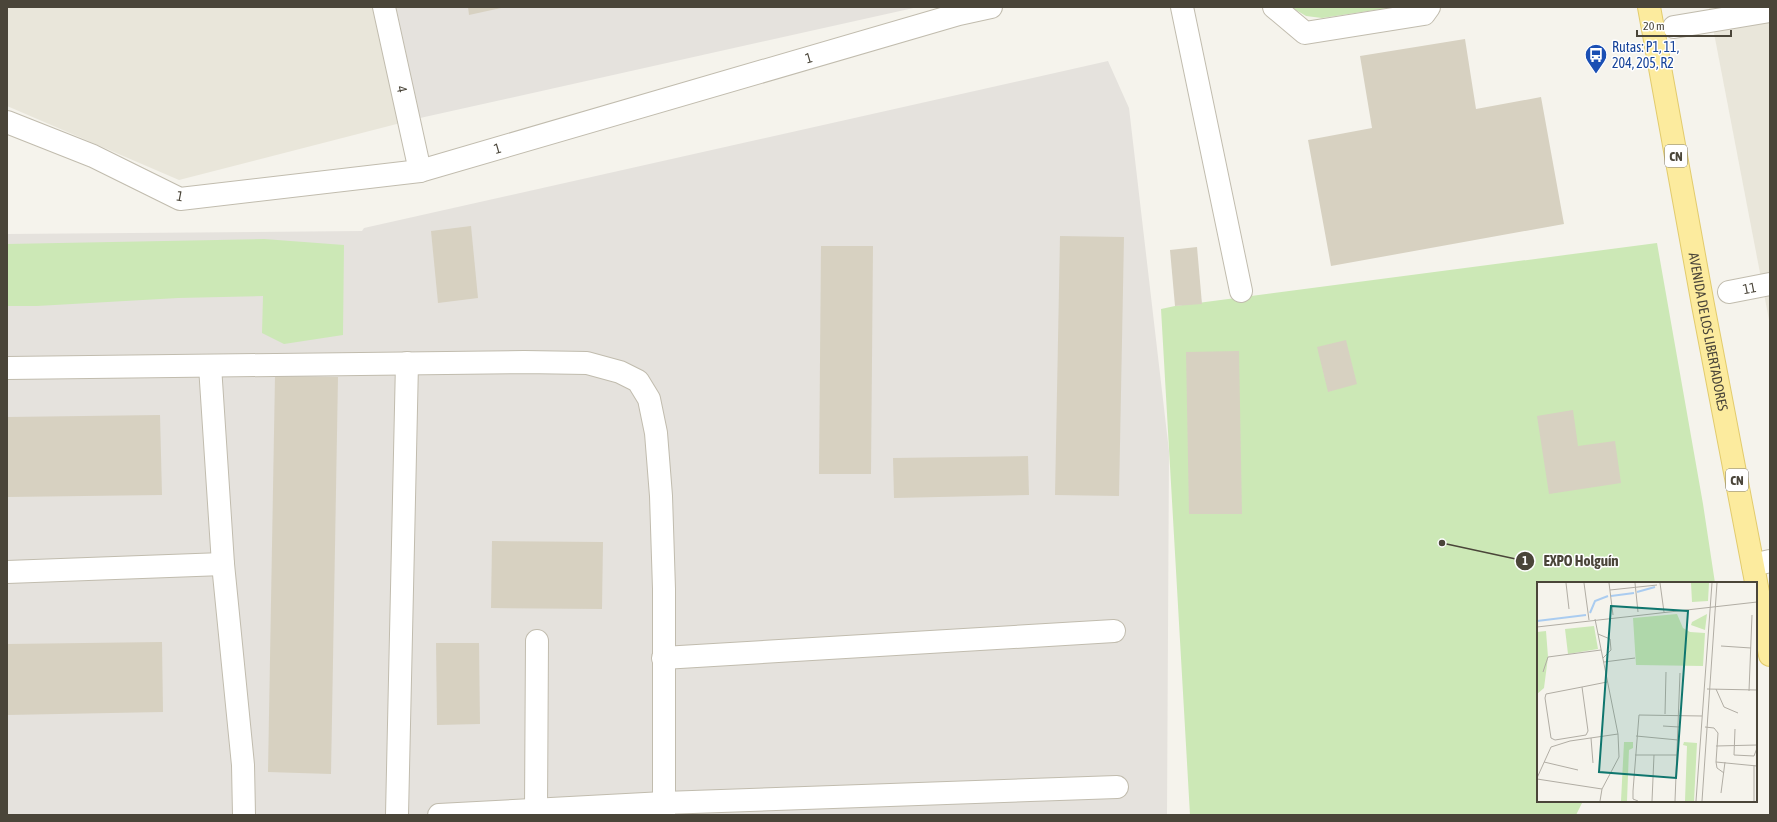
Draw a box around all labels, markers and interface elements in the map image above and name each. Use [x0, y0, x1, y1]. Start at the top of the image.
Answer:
scale bar [1637, 12, 1731, 38]
text: 20 m [1643, 19, 1665, 33]
place label: Rutas: P1, 11, 204, 205, R2 [1612, 39, 1679, 71]
bus stop icon: Rutas: P1, 11, 204, 205, R2 [1583, 42, 1609, 75]
street label: 1 [803, 49, 814, 66]
street label: 4 [393, 84, 411, 94]
street label: 1 [492, 140, 503, 157]
road number: CN [1665, 145, 1687, 167]
street label: 1 [175, 188, 185, 204]
street label: AVENIDA DE LOS LIBERTADORES [1686, 251, 1731, 412]
street label: 11 [1742, 279, 1758, 297]
road number: CN [1726, 469, 1748, 491]
callout: EXPO Holguín [1515, 547, 1626, 574]
text: EXPO Holguín [1543, 552, 1619, 569]
text: 1 [1522, 554, 1528, 568]
inset map [1537, 582, 1757, 802]

